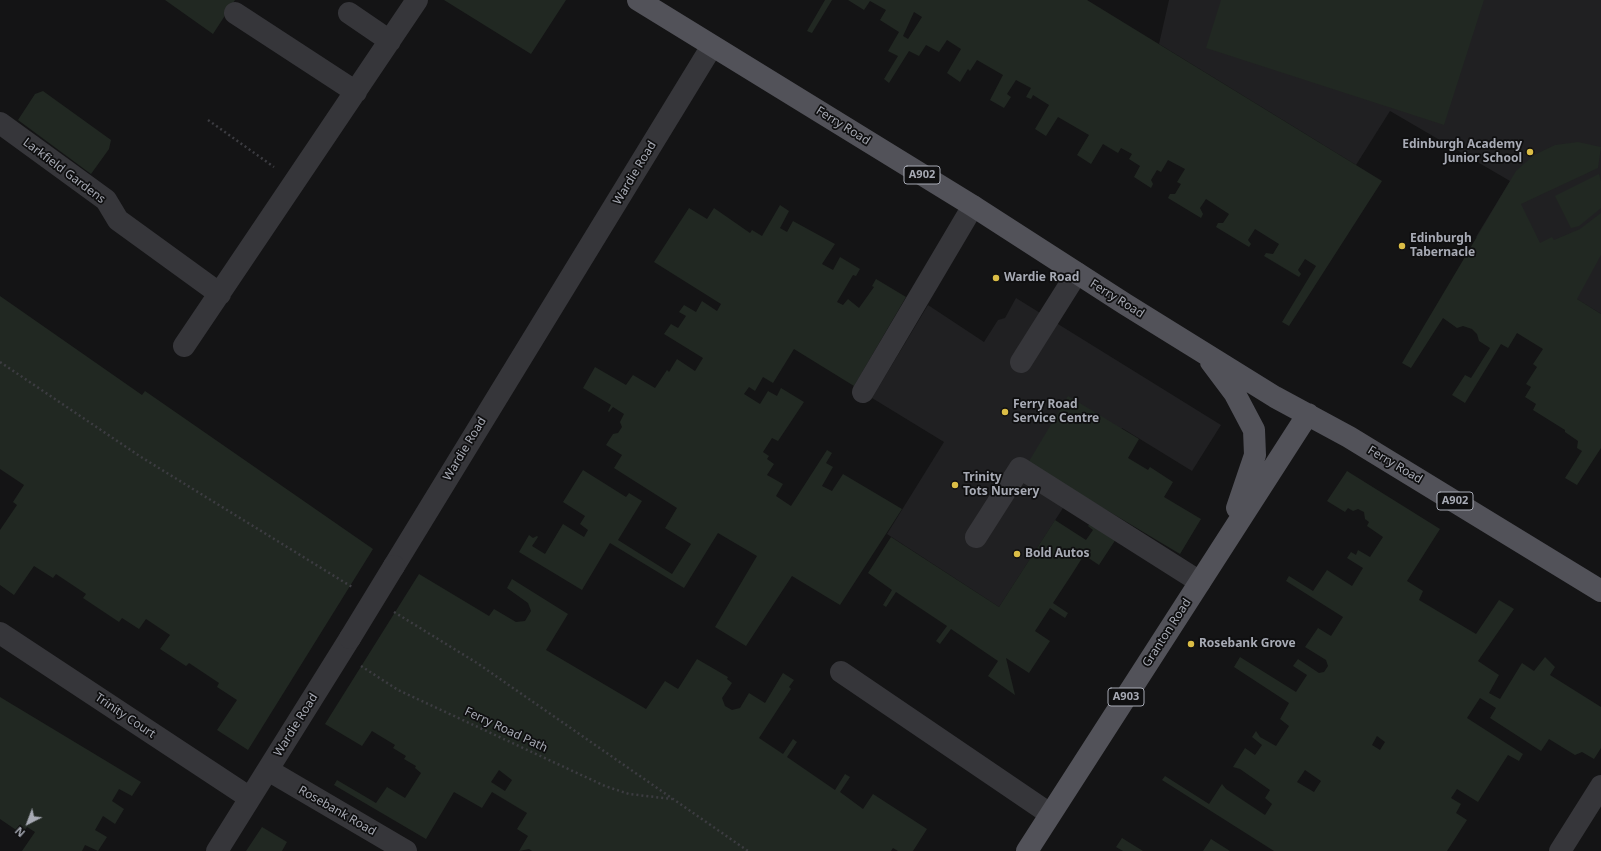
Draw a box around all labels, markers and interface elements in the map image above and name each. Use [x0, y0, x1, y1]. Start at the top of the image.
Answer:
street label: Ferry Road [813, 104, 873, 148]
street label: Larkfield Gardens [20, 135, 108, 207]
place label: Edinburgh Academy Junior School [1402, 138, 1522, 166]
street label: Wardie Road [610, 139, 660, 207]
marker: Edinburgh Academy Junior School [1525, 147, 1535, 157]
road number: A902 [904, 166, 940, 184]
place label: Edinburgh Tabernacle [1410, 232, 1475, 260]
marker: Edinburgh Tabernacle [1397, 241, 1407, 251]
place label: Wardie Road [1004, 271, 1079, 285]
marker: Wardie Road [991, 273, 1001, 283]
street label: Ferry Road [1087, 277, 1147, 321]
place label: Ferry Road Service Centre [1013, 398, 1099, 426]
marker: Ferry Road Service Centre [1000, 407, 1010, 417]
street label: Wardie Road [440, 415, 490, 483]
street label: Ferry Road [1365, 443, 1425, 487]
place label: Trinity Tots Nursery [963, 471, 1039, 499]
marker: Trinity Tots Nursery [950, 480, 960, 490]
road number: A902 [1437, 492, 1473, 510]
place label: Bold Autos [1025, 547, 1090, 561]
marker: Bold Autos [1012, 549, 1022, 559]
street label: Granton Road [1140, 596, 1194, 670]
place label: Rosebank Grove [1199, 637, 1296, 651]
marker: Rosebank Grove [1186, 639, 1196, 649]
road number: A903 [1108, 688, 1144, 706]
street label: Trinity Court [92, 691, 158, 741]
street label: Wardie Road [271, 691, 321, 759]
street label: Ferry Road Path [462, 704, 550, 756]
street label: Rosebank Road [296, 783, 378, 839]
north arrow [8, 803, 48, 843]
text: N [11, 824, 28, 841]

